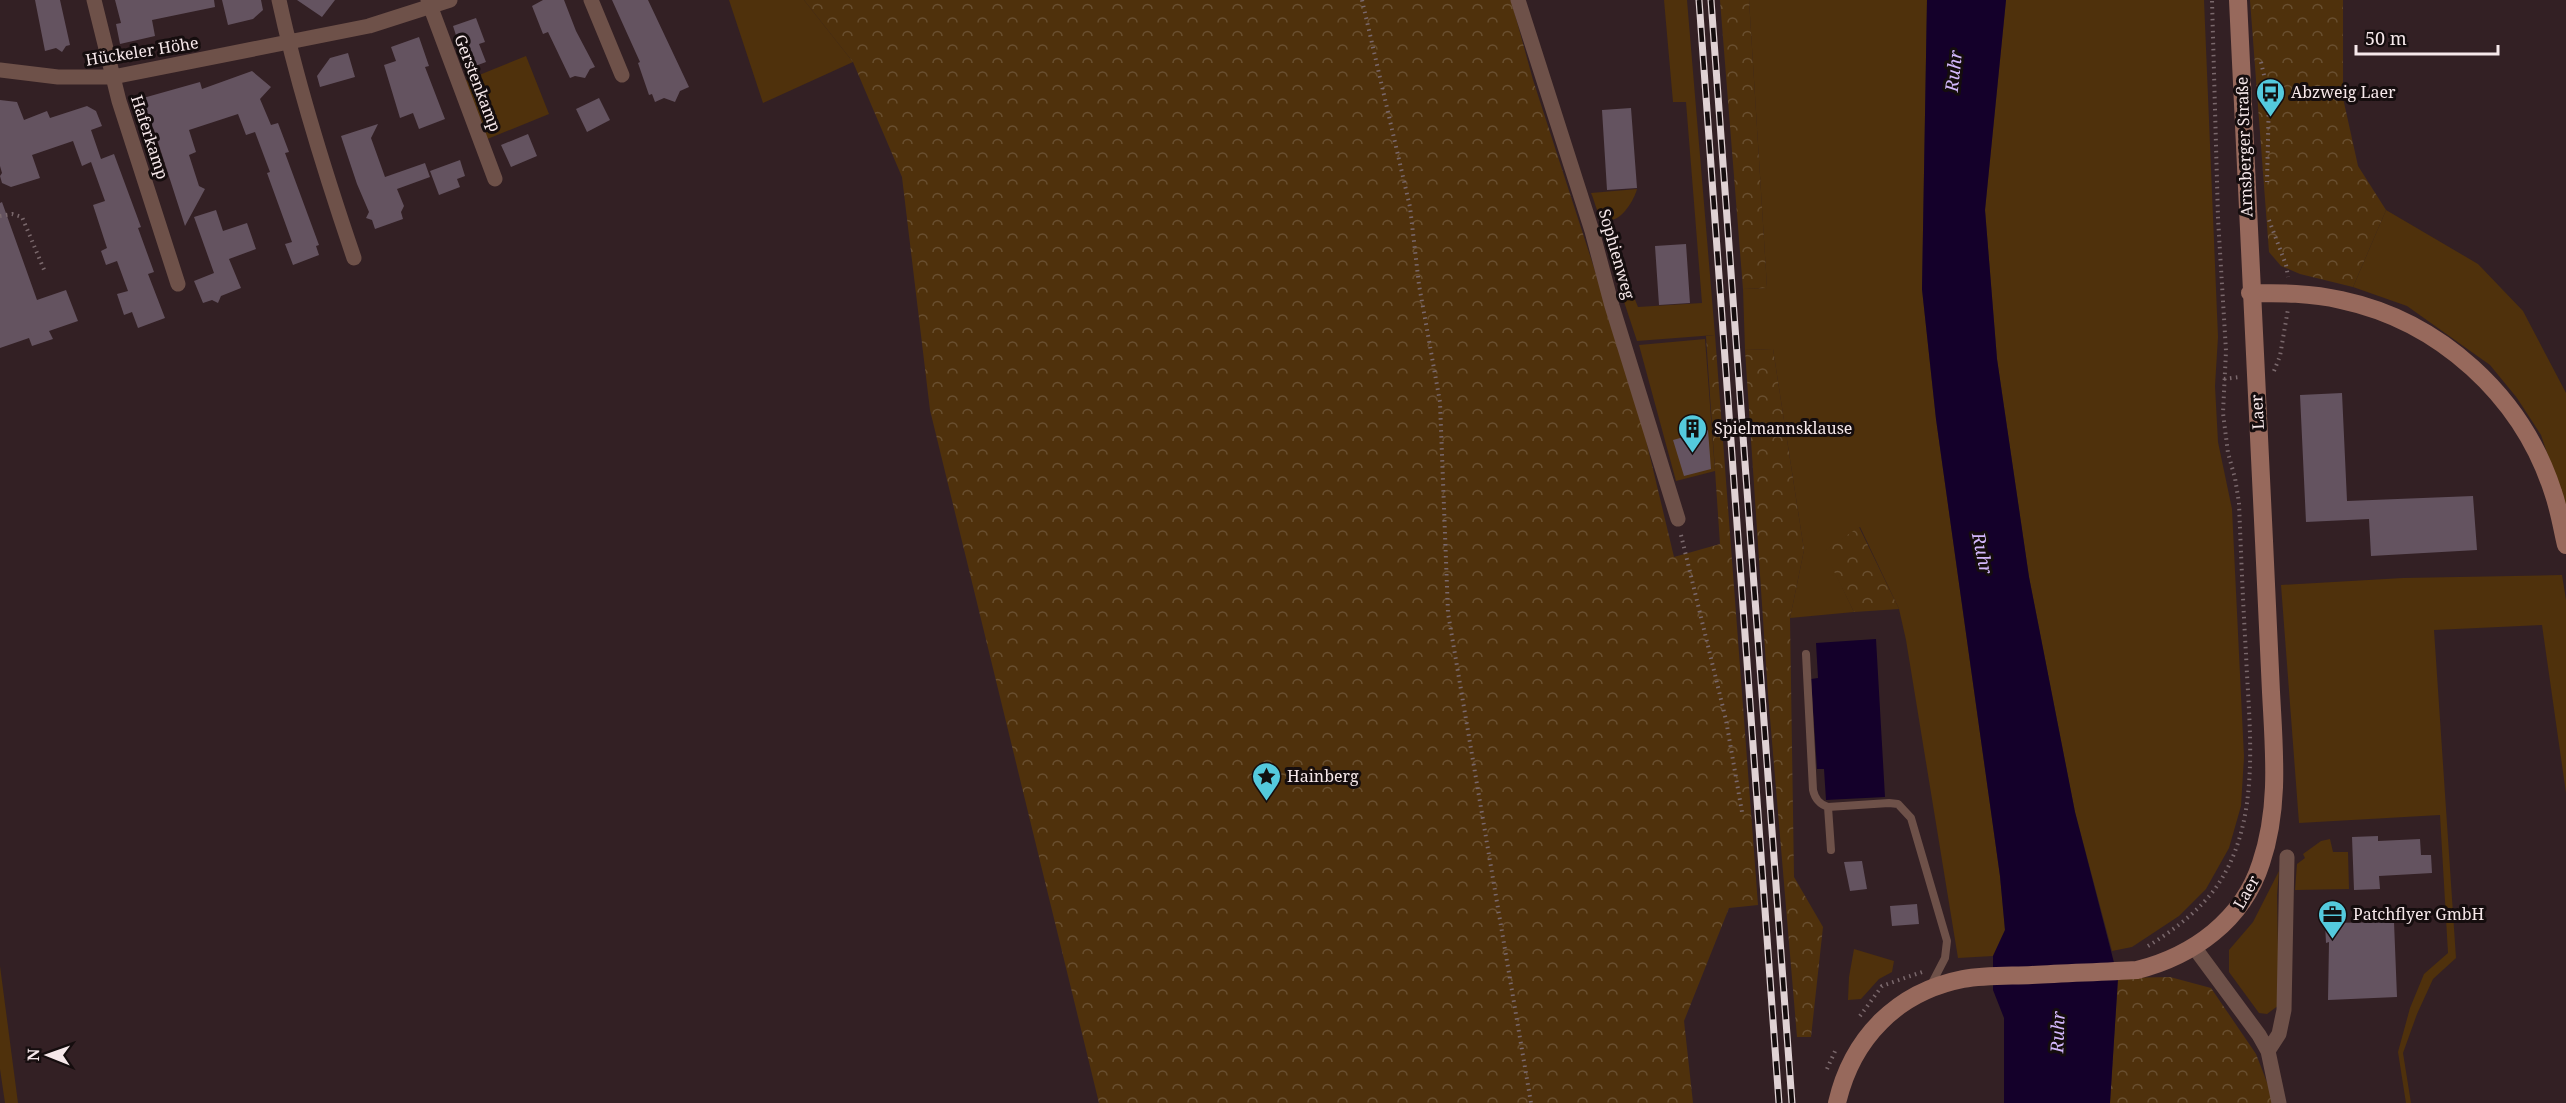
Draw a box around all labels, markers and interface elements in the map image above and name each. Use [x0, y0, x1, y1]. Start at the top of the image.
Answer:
scale bar [2356, 18, 2498, 56]
text: 50 m [2365, 26, 2407, 50]
street label: Hückeler Höhe [84, 31, 200, 71]
street label: Gerstenkamp [449, 31, 507, 135]
water label: Ruhr [1939, 48, 1967, 94]
street label: Arnsberger Straße [2231, 76, 2257, 218]
bus stop icon: Abzweig Laer [2254, 76, 2286, 118]
place label: Abzweig Laer [2291, 81, 2396, 103]
street label: Haferkamp [126, 92, 174, 182]
street label: Sophienweg [1594, 206, 1640, 302]
street label: Laer [2245, 393, 2269, 430]
building icon: Spielmannsklause [1677, 412, 1709, 454]
place label: Spielmannsklause [1714, 417, 1852, 439]
water label: Ruhr [1967, 529, 1999, 577]
place icon: Hainberg [1250, 760, 1282, 802]
place label: Hainberg [1287, 765, 1359, 787]
street label: Laer [2228, 871, 2265, 913]
office icon: Patchflyer GmbH [2316, 898, 2348, 940]
place label: Patchflyer GmbH [2353, 903, 2485, 925]
water label: Ruhr [2044, 1010, 2070, 1054]
north arrow [18, 1025, 78, 1085]
text: N [22, 1048, 44, 1061]

